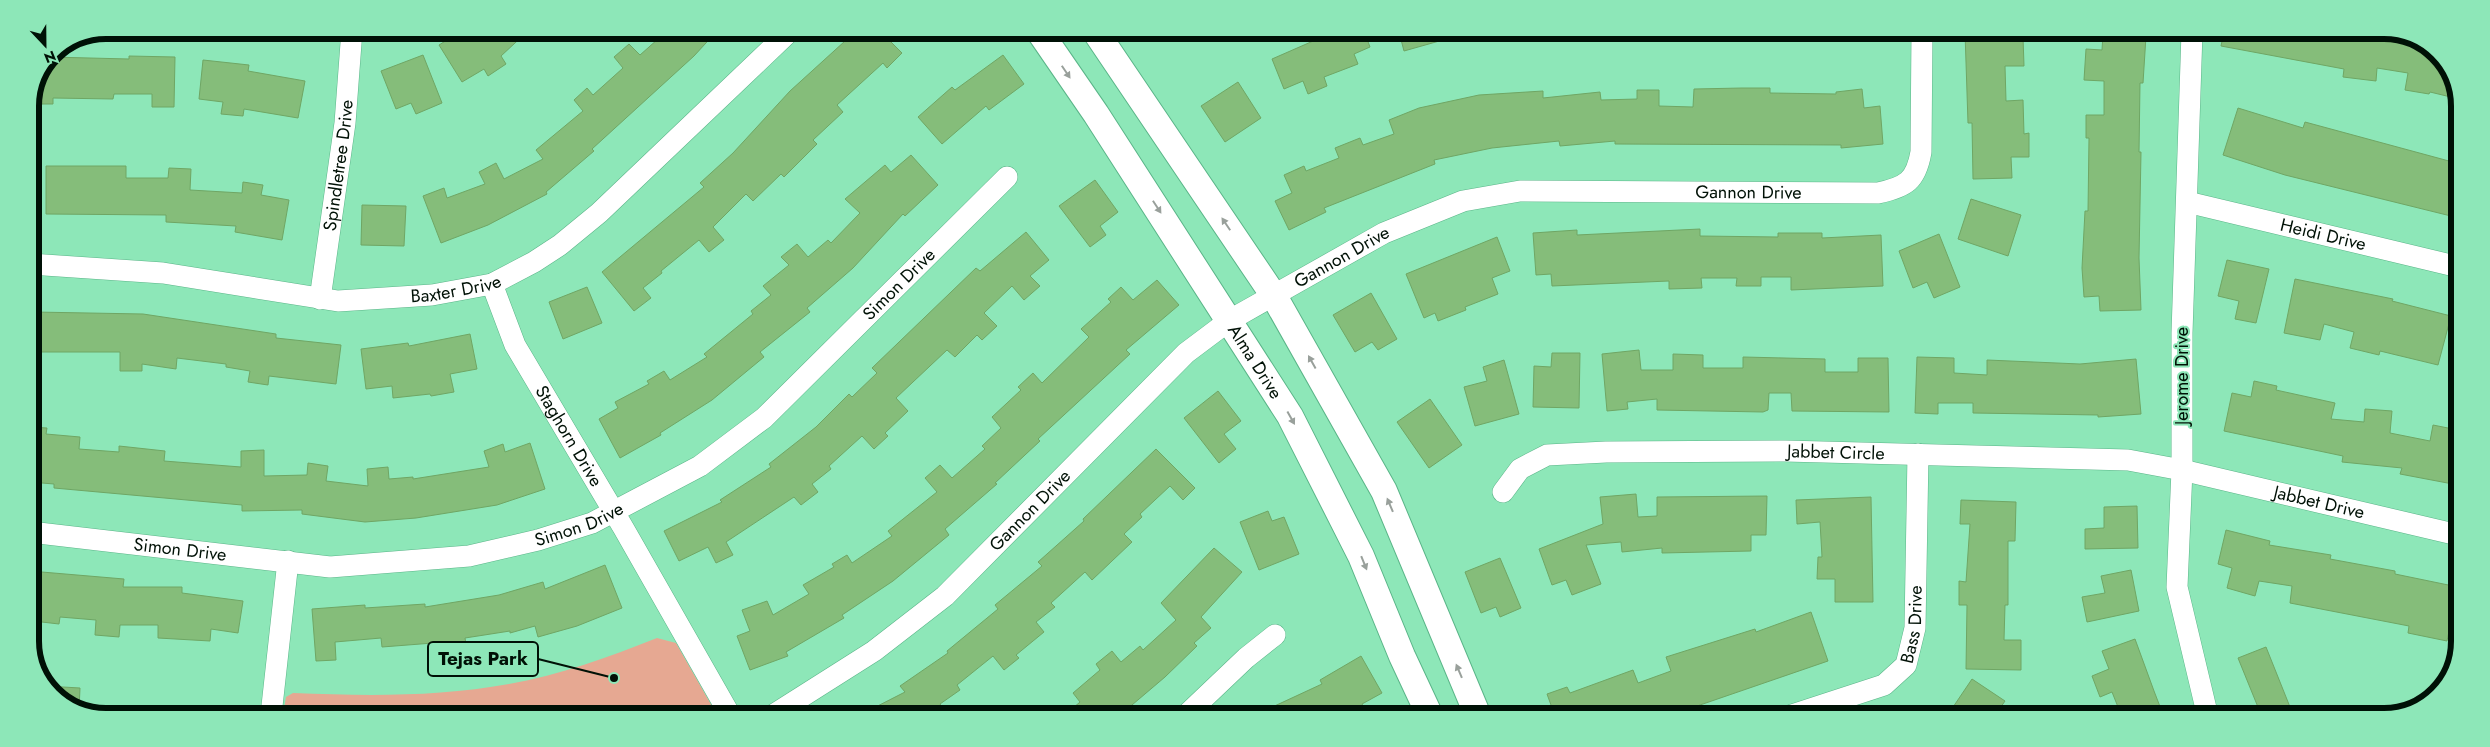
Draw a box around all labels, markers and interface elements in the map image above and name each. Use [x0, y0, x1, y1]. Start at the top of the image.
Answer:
north arrow [20, 20, 70, 70]
text: N [41, 46, 59, 68]
one-way arrow [1061, 65, 1071, 78]
street label: Spindletree Drive [317, 99, 360, 233]
street label: Gannon Drive [1695, 179, 1802, 206]
one-way arrow [1152, 200, 1161, 213]
street label: Heidi Drive [2278, 212, 2369, 257]
one-way arrow [1221, 217, 1231, 231]
street label: Gannon Drive [1289, 219, 1393, 294]
street label: Simon Drive [857, 242, 941, 326]
street label: Baxter Drive [410, 268, 506, 309]
street label: Alma Drive [1221, 319, 1289, 404]
street label: Jerome Drive [2169, 327, 2195, 427]
one-way arrow [1307, 356, 1316, 369]
street label: Staghorn Drive [529, 381, 609, 491]
one-way arrow [1286, 411, 1295, 424]
street label: Jabbet Circle [1785, 438, 1885, 467]
street label: Gannon Drive [983, 463, 1077, 557]
street label: Jabbet Drive [2269, 479, 2367, 526]
street label: Simon Drive [531, 496, 628, 553]
one-way arrow [1385, 498, 1393, 512]
street label: Simon Drive [132, 531, 228, 568]
one-way arrow [1361, 555, 1369, 570]
street label: Bass Drive [1894, 585, 1929, 666]
callout: Tejas Park [428, 642, 538, 676]
text: Tejas Park [438, 645, 528, 672]
one-way arrow [1454, 664, 1462, 678]

